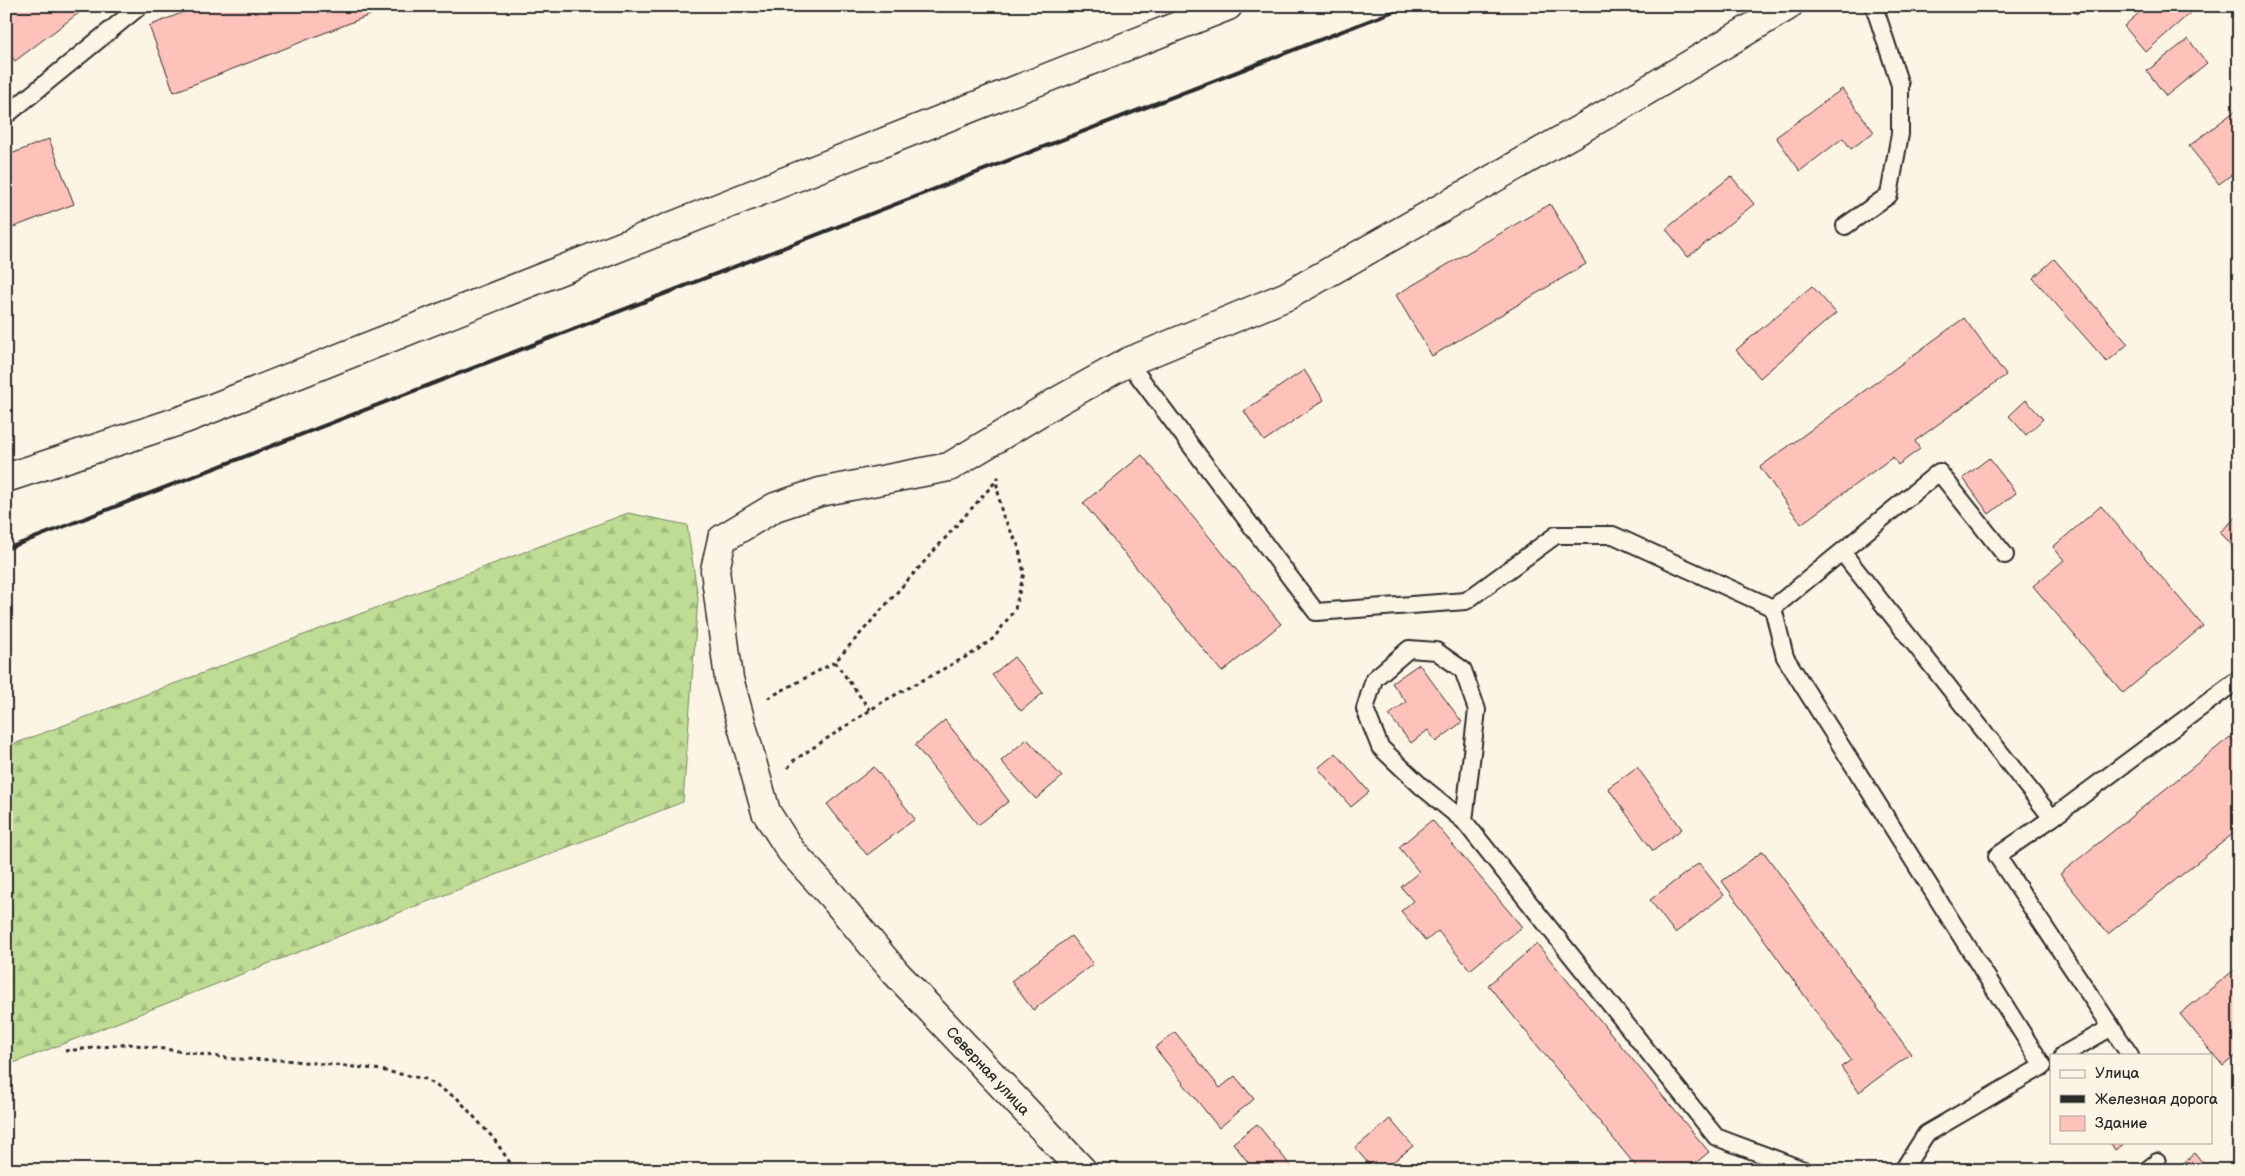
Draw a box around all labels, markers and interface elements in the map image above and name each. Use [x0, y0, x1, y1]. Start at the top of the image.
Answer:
street label: Северная улица [942, 1023, 1034, 1120]
legend [2050, 1054, 2212, 1144]
text: Улица [2095, 1064, 2140, 1083]
text: Железная дорога [2095, 1090, 2218, 1109]
text: Здание [2095, 1114, 2147, 1133]

